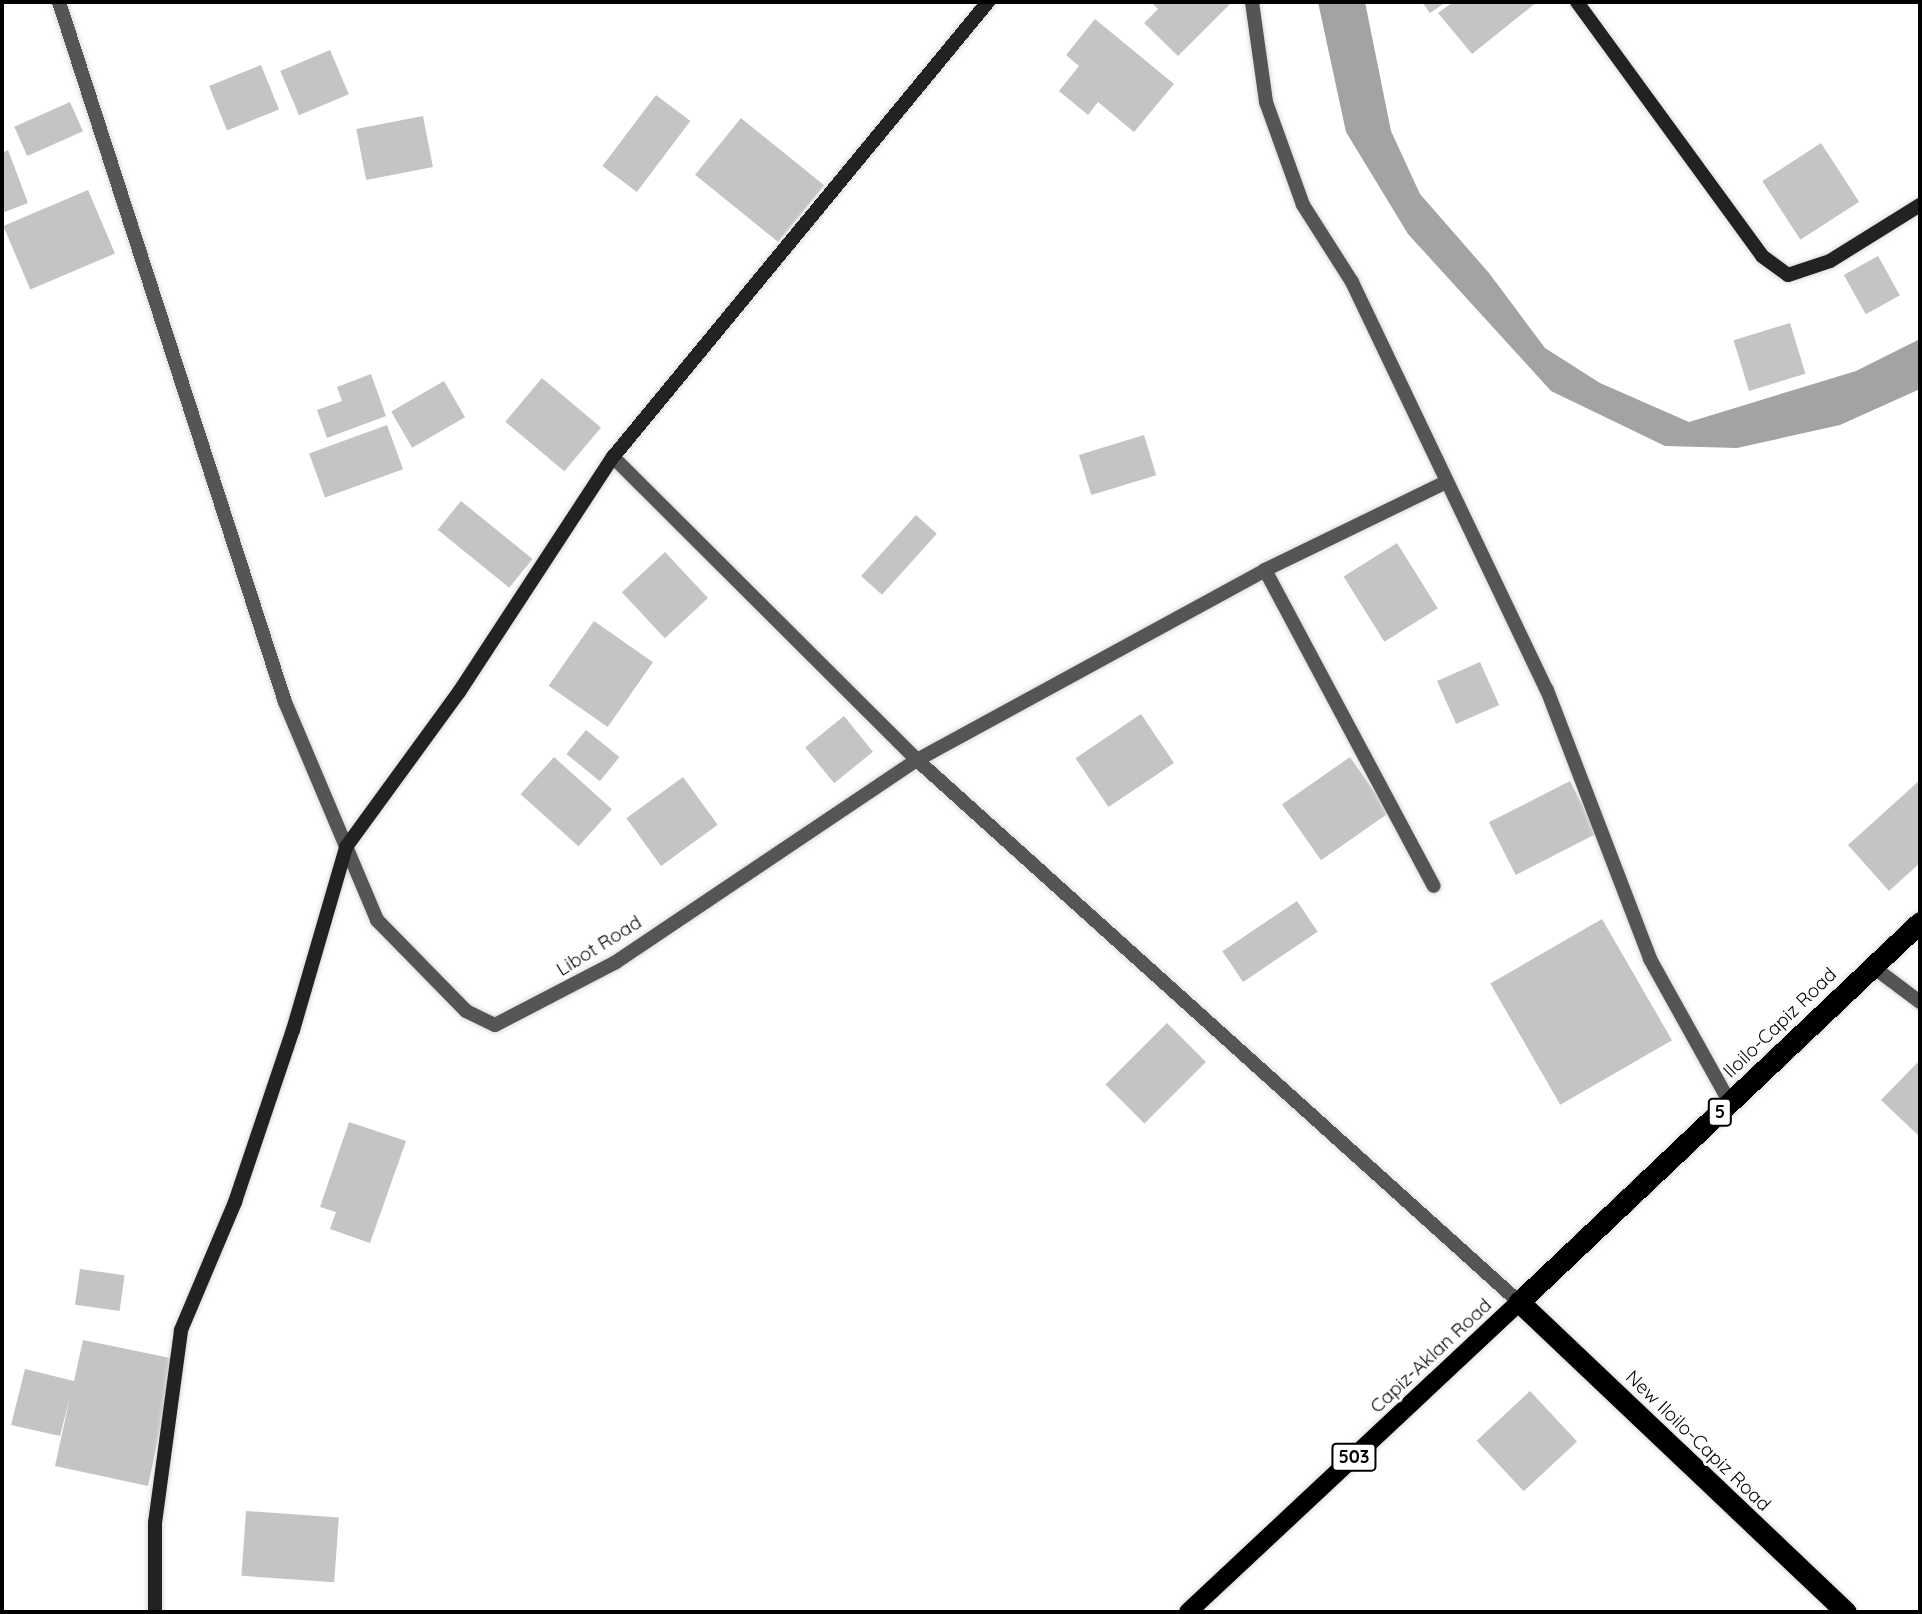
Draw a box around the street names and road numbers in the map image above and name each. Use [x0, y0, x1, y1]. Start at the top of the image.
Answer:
street label: Libot Road [552, 911, 646, 981]
street label: Iloilo-Capiz Road [1719, 963, 1841, 1083]
road number: 5 [1708, 1098, 1732, 1126]
street label: Capiz-Aklan Road [1366, 1294, 1496, 1418]
street label: New Iloilo-Capiz Road [1621, 1366, 1775, 1516]
road number: 503 [1331, 1442, 1377, 1472]

